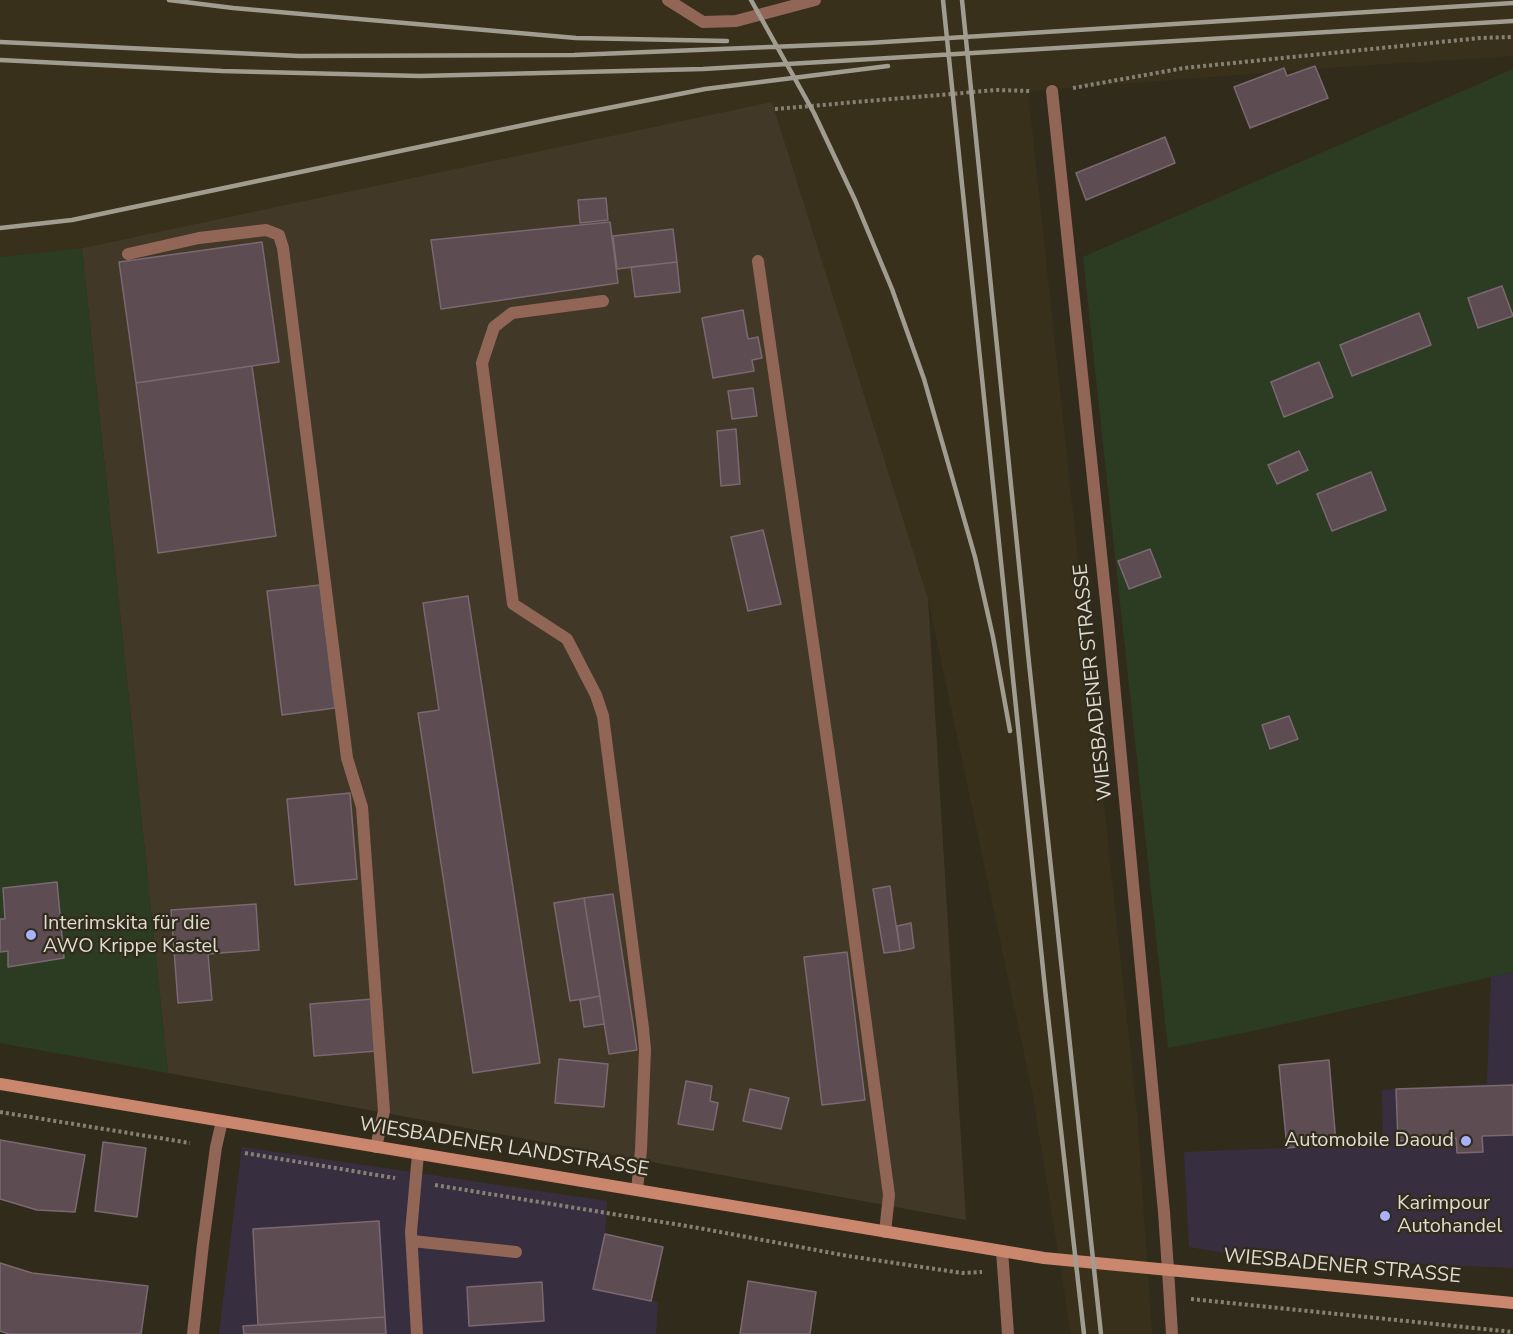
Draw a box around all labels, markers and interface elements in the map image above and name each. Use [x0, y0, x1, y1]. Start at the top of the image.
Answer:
street label: WIESBADENER STRASSE [1070, 562, 1118, 802]
place label: Interimskita für die AWO Krippe Kastel [43, 912, 218, 959]
marker: Interimskita für die AWO Krippe Kastel [24, 928, 38, 942]
street label: WIESBADENER LANDSTRASSE [357, 1113, 651, 1183]
place label: Automobile Daoud [1285, 1129, 1454, 1153]
marker: Automobile Daoud [1459, 1134, 1473, 1148]
place label: Karimpour Autohandel [1397, 1192, 1502, 1239]
marker: Karimpour Autohandel [1378, 1209, 1392, 1223]
street label: WIESBADENER STRASSE [1222, 1245, 1462, 1289]

